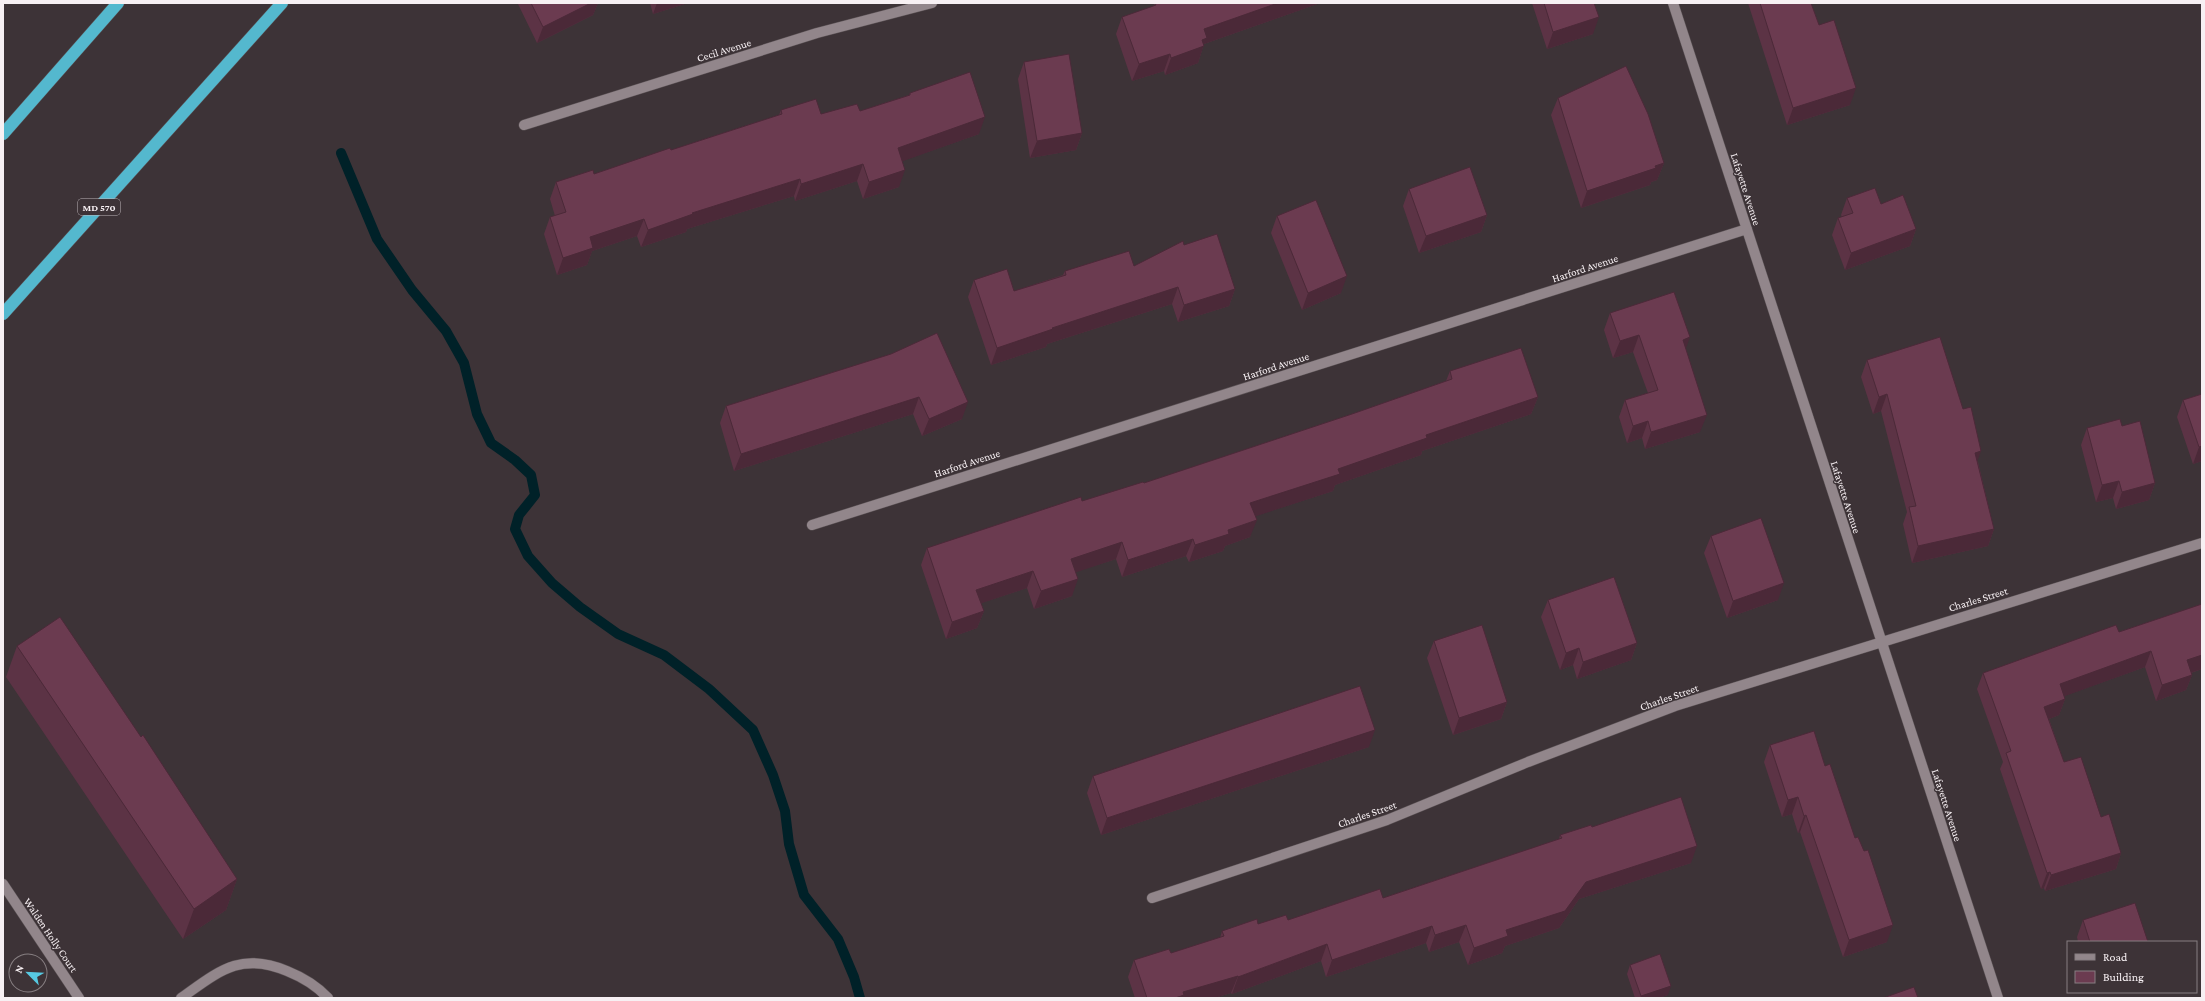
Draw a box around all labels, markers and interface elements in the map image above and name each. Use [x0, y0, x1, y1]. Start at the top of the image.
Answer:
street label: Cecil Avenue [695, 36, 753, 64]
street label: Lafayette Avenue [1728, 151, 1763, 227]
road number: MD 570 [78, 199, 120, 215]
street label: Harford Avenue [1550, 252, 1620, 284]
street label: Harford Avenue [1241, 350, 1311, 382]
street label: Harford Avenue [932, 447, 1002, 479]
street label: Lafayette Avenue [1828, 459, 1863, 535]
street label: Charles Street [1947, 584, 2009, 614]
street label: Charles Street [1638, 681, 1700, 713]
street label: Lafayette Avenue [1929, 767, 1964, 843]
street label: Charles Street [1336, 798, 1398, 830]
street label: Walden Holly Court [21, 896, 81, 975]
legend [2067, 941, 2197, 993]
text: Road [2103, 950, 2128, 964]
north arrow [8, 953, 48, 993]
text: N [12, 963, 26, 975]
text: Building [2103, 970, 2144, 984]

